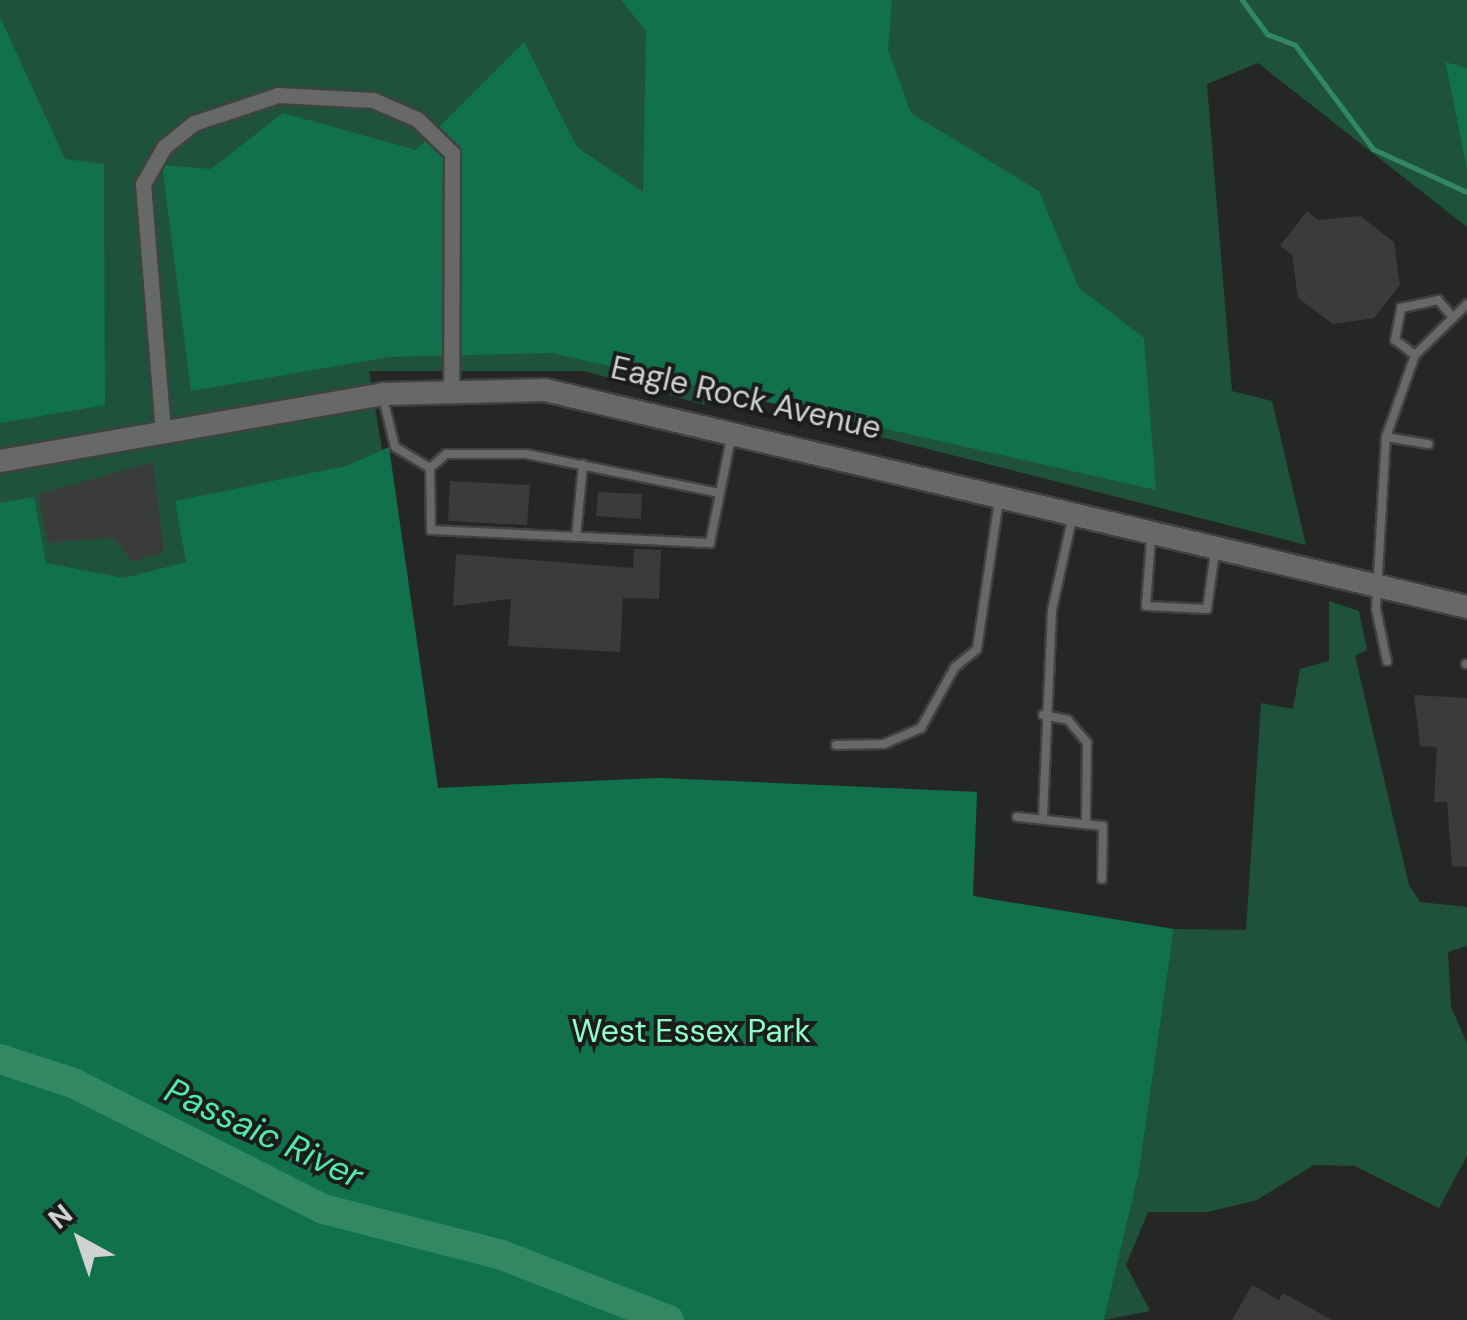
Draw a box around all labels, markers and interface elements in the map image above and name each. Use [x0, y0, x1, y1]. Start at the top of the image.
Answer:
street label: Eagle Rock Avenue [607, 348, 885, 448]
park label: West Essex Park [571, 1012, 811, 1050]
water label: Passaic River [158, 1069, 370, 1197]
north arrow [30, 1190, 130, 1290]
text: N [41, 1196, 80, 1237]

